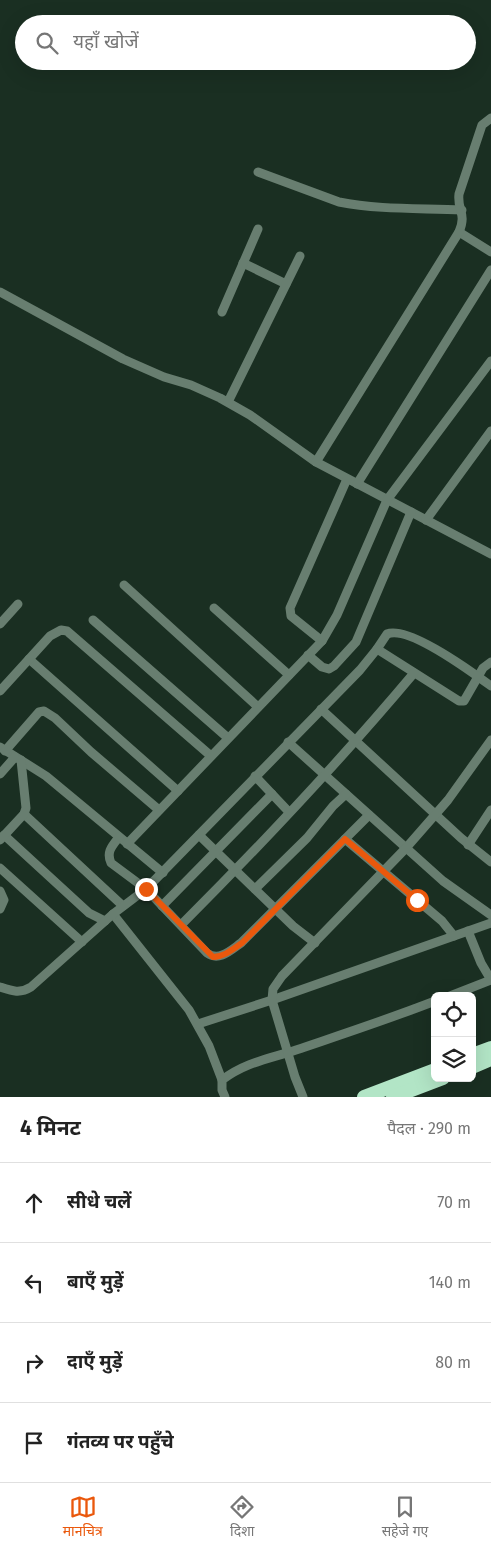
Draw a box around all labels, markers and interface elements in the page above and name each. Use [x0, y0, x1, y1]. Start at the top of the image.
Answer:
search box [15, 15, 476, 70]
icon: search [33, 29, 61, 57]
text: यहाँ खोजें [73, 30, 139, 53]
route end [135, 878, 158, 901]
route start [406, 889, 429, 912]
map controls [431, 992, 476, 1082]
button: locate [431, 992, 476, 1037]
button: layers [431, 1037, 476, 1082]
text: 4 मिनट [20, 1115, 81, 1141]
text: पैदल · 290 m [387, 1119, 471, 1138]
icon: ahead [20, 1189, 48, 1217]
text: सीधे चलें [67, 1190, 131, 1213]
text: 70 m [437, 1193, 471, 1212]
icon: left [20, 1269, 48, 1297]
text: बाएँ मुड़ें [67, 1270, 124, 1293]
text: 140 m [429, 1273, 471, 1292]
icon: right [20, 1349, 48, 1377]
text: दाएँ मुड़ें [67, 1350, 123, 1373]
text: 80 m [435, 1353, 471, 1372]
icon: arrive [20, 1429, 48, 1457]
text: गंतव्य पर पहुँचे [67, 1430, 174, 1453]
tab: मानचित्र [63, 1493, 103, 1542]
tab: दिशा [228, 1493, 256, 1542]
tab: सहेजे गए [382, 1493, 428, 1542]

